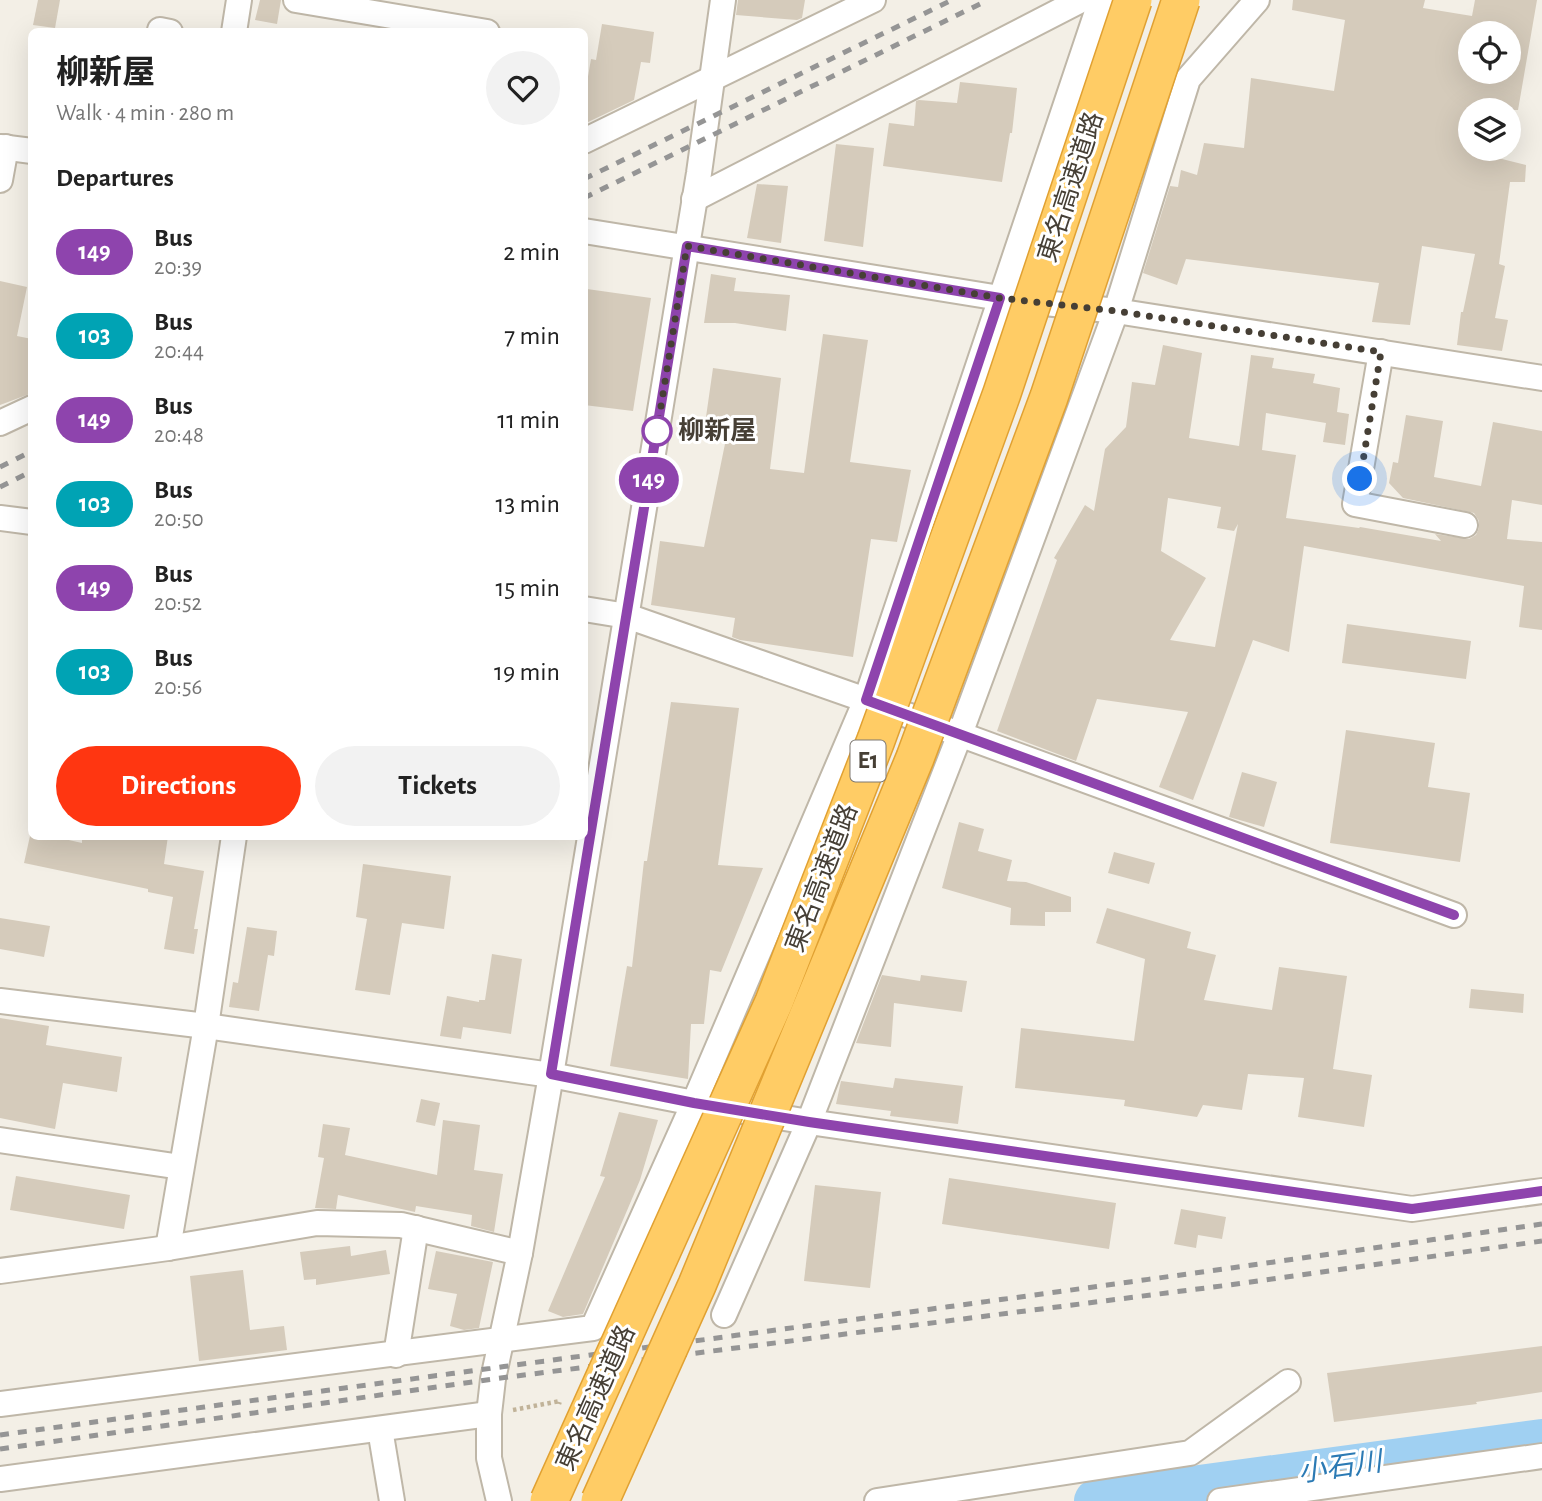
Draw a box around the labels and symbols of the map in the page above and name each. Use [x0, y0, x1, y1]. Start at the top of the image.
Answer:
street label: 東名高速道路 [1034, 108, 1107, 265]
marker: 柳新屋 [642, 416, 672, 446]
place label: 柳新屋 [678, 416, 756, 444]
line badge: 149 [609, 457, 689, 503]
your location [1342, 461, 1377, 496]
road number: E1 [850, 740, 886, 782]
street label: 東名高速道路 [781, 800, 862, 955]
street label: 東名高速道路 [551, 1321, 640, 1475]
water label: 小石川 [1296, 1446, 1387, 1488]

